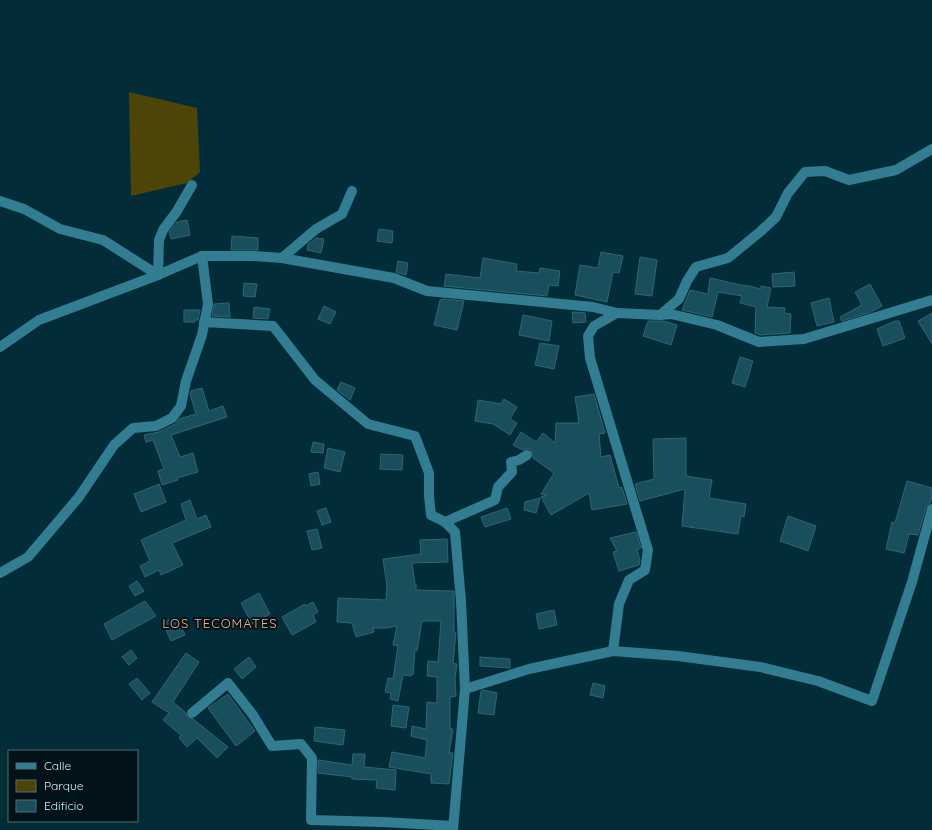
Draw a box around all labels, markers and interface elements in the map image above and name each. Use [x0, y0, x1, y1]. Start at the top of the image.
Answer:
district label: LOS TECOMATES [162, 615, 278, 631]
legend [8, 750, 138, 822]
text: Calle [44, 758, 72, 773]
text: Parque [44, 778, 84, 793]
text: Edificio [44, 798, 84, 813]

